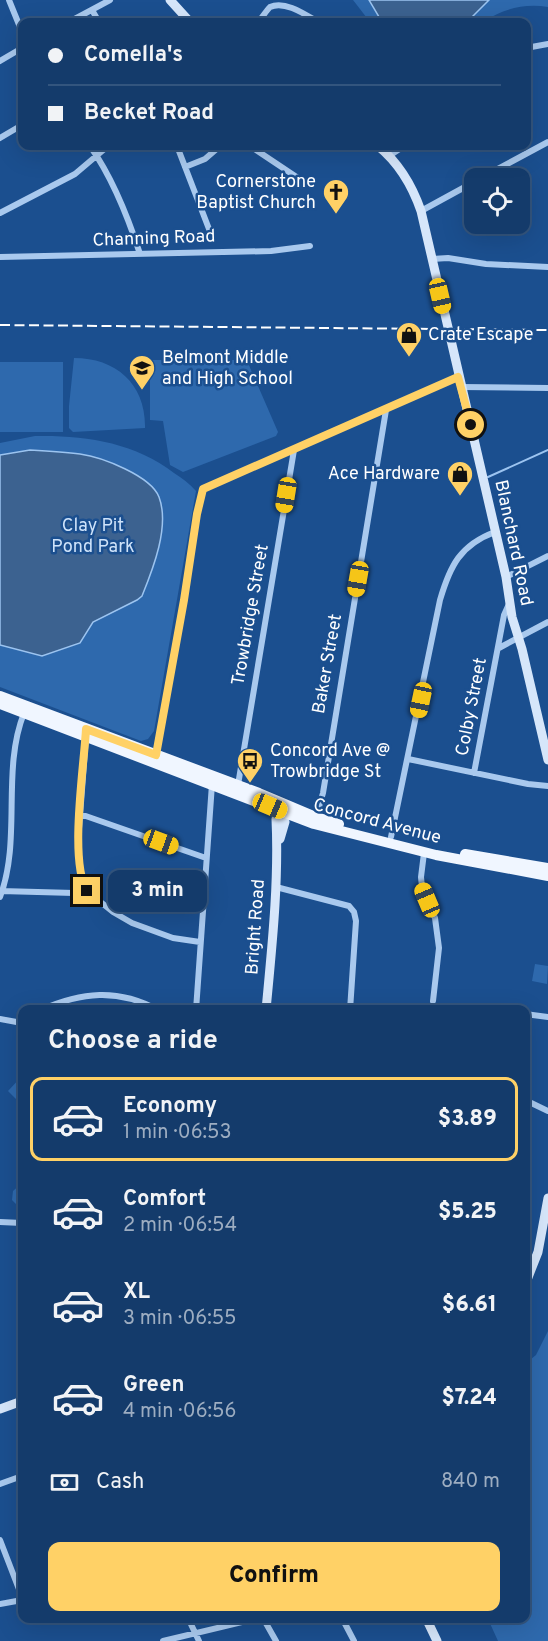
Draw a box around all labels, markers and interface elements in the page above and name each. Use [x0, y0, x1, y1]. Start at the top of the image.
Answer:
text: Comella's [84, 42, 183, 69]
text: Becket Road [84, 100, 214, 127]
map controls [464, 168, 530, 234]
button: locate [464, 168, 530, 234]
place label: Cornerstone Baptist Church [196, 171, 316, 215]
church icon: Cornerstone Baptist Church [321, 177, 351, 215]
street label: Channing Road [92, 225, 216, 253]
car [427, 276, 453, 316]
shop icon: Crate Escape [394, 320, 424, 358]
place label: Crate Escape [428, 324, 533, 347]
place label: Belmont Middle and High School [162, 347, 293, 391]
school or university icon: Belmont Middle and High School [127, 353, 157, 391]
route start [457, 411, 484, 438]
shop icon: Ace Hardware [445, 459, 475, 497]
place label: Ace Hardware [328, 463, 440, 486]
car [274, 476, 298, 514]
street label: Blanchard Road [488, 478, 538, 608]
park label: Clay Pit Pond Park [51, 515, 135, 559]
street label: Trowbridge Street [227, 542, 275, 688]
car [346, 560, 370, 598]
street label: Baker Street [308, 612, 348, 716]
street label: Colby Street [451, 656, 493, 758]
car [408, 681, 434, 719]
place label: Concord Ave @ Trowbridge St [270, 740, 390, 784]
bus stop icon: Concord Ave @ Trowbridge St [235, 746, 265, 784]
car [250, 791, 290, 821]
street label: Concord Avenue [310, 794, 444, 850]
car [141, 827, 181, 857]
callout: 3 min [108, 870, 207, 912]
route end [73, 877, 100, 904]
text: 3 min [131, 878, 184, 904]
street label: Bright Road [241, 878, 271, 976]
car [412, 880, 442, 920]
text: Choose a ride [48, 1024, 218, 1058]
icon: car [51, 1092, 105, 1146]
text: Economy [123, 1093, 217, 1120]
text: $3.89 [438, 1106, 497, 1133]
text: 1 min · 06:53 [123, 1120, 232, 1146]
icon: car [51, 1185, 105, 1239]
text: Comfort [123, 1186, 206, 1213]
text: $5.25 [438, 1199, 497, 1226]
text: 2 min · 06:54 [123, 1213, 237, 1239]
icon: car [51, 1278, 105, 1332]
text: XL [123, 1279, 150, 1306]
text: $6.61 [442, 1292, 497, 1319]
text: 3 min · 06:55 [123, 1306, 237, 1332]
icon: car [51, 1371, 105, 1425]
text: Green [123, 1372, 185, 1399]
text: $7.24 [441, 1385, 497, 1412]
text: 4 min · 06:56 [123, 1399, 236, 1425]
icon: cash [48, 1466, 81, 1499]
text: Cash [96, 1469, 145, 1496]
text: 840 m [441, 1469, 500, 1495]
button: Confirm [48, 1542, 500, 1611]

